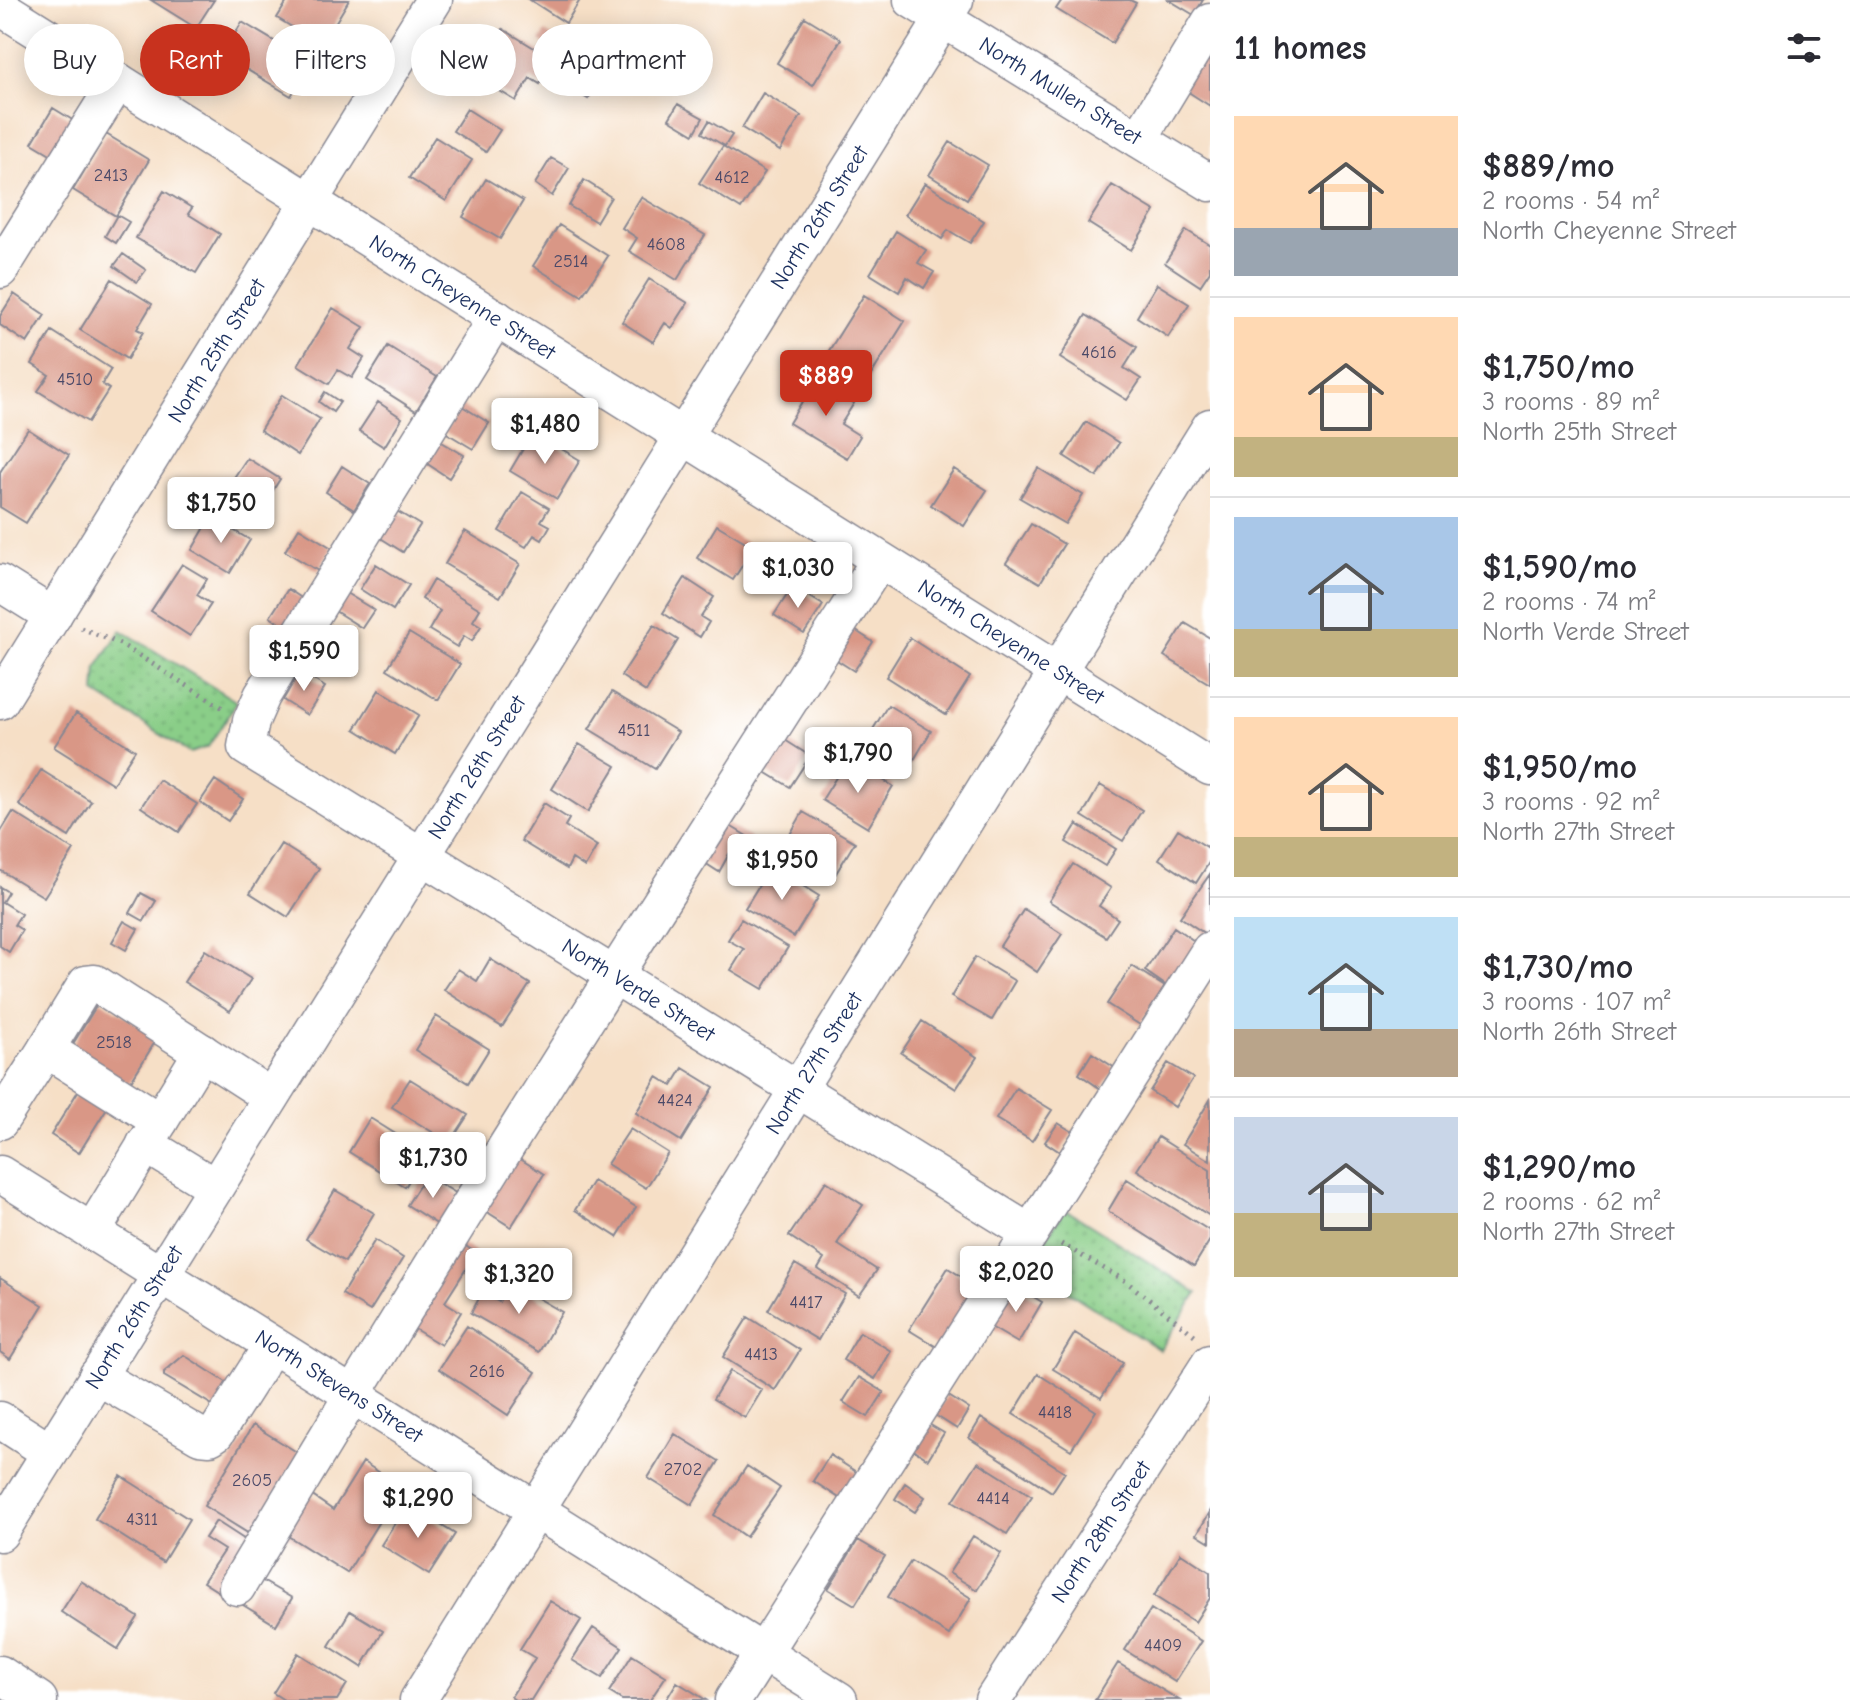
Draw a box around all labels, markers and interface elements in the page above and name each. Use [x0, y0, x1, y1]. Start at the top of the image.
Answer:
chip: Buy [24, 24, 124, 96]
chip: Rent [140, 24, 250, 96]
chip: Filters [266, 24, 395, 96]
chip: New [411, 24, 516, 96]
chip: Apartment [532, 24, 713, 96]
icon: filters [1782, 26, 1826, 70]
text: 11 homes [1234, 28, 1367, 68]
street label: North Mullen Street [974, 31, 1147, 151]
street label: North 26th Street [765, 140, 874, 294]
text: $889/mo [1482, 146, 1615, 186]
icon: home [1298, 148, 1394, 244]
house number: 2413 [94, 165, 128, 186]
house number: 4612 [714, 167, 750, 188]
text: 2 rooms · 54 m² [1482, 186, 1659, 216]
text: North Cheyenne Street [1482, 216, 1736, 246]
street label: North Cheyenne Street [364, 229, 561, 366]
house number: 4608 [647, 234, 685, 255]
house number: 2514 [554, 251, 588, 272]
street label: North 25th Street [163, 273, 272, 427]
house number: 4616 [1081, 342, 1117, 363]
text: $1,750/mo [1482, 347, 1635, 387]
icon: home [1298, 349, 1394, 445]
pin: $889 [779, 350, 873, 418]
text: $889 [798, 361, 854, 391]
house number: 4510 [57, 369, 93, 390]
text: 3 rooms · 89 m² [1482, 387, 1659, 417]
pin: $1,480 [480, 398, 610, 466]
text: $1,480 [509, 409, 581, 439]
text: North 25th Street [1482, 417, 1676, 447]
pin: $1,750 [156, 477, 286, 545]
text: $1,750 [185, 488, 257, 518]
pin: $1,030 [733, 542, 863, 610]
text: $1,590/mo [1482, 547, 1637, 587]
icon: home [1298, 549, 1394, 645]
text: $1,030 [761, 553, 835, 583]
street label: North Cheyenne Street [913, 574, 1110, 711]
text: 2 rooms · 74 m² [1482, 587, 1655, 617]
text: North Verde Street [1482, 617, 1689, 647]
pin: $1,590 [239, 625, 369, 693]
text: $1,590 [267, 636, 341, 666]
street label: North 26th Street [422, 690, 532, 844]
house number: 4511 [618, 720, 650, 741]
pin: $1,790 [793, 727, 923, 795]
text: $1,790 [823, 738, 893, 768]
text: $1,950/mo [1482, 747, 1637, 787]
icon: home [1298, 749, 1394, 845]
text: 3 rooms · 92 m² [1482, 787, 1660, 817]
text: North 27th Street [1482, 817, 1674, 847]
pin: $1,950 [717, 834, 847, 902]
text: $1,950 [745, 845, 819, 875]
street label: North Verde Street [557, 933, 720, 1048]
text: $1,730/mo [1482, 947, 1633, 987]
icon: home [1298, 949, 1394, 1045]
street label: North 27th Street [760, 987, 869, 1139]
text: 3 rooms · 107 m² [1482, 987, 1671, 1017]
text: North 26th Street [1482, 1017, 1676, 1047]
house number: 2518 [96, 1032, 132, 1053]
house number: 4424 [657, 1090, 693, 1111]
pin: $1,730 [368, 1132, 498, 1200]
text: $1,730 [398, 1143, 468, 1173]
text: $1,290/mo [1482, 1147, 1636, 1187]
icon: home [1298, 1149, 1394, 1245]
text: 2 rooms · 62 m² [1482, 1187, 1660, 1217]
text: North 27th Street [1482, 1217, 1674, 1247]
street label: North 26th Street [80, 1240, 189, 1394]
pin: $2,020 [951, 1246, 1081, 1314]
pin: $1,320 [454, 1248, 584, 1316]
text: $2,020 [978, 1257, 1054, 1287]
text: $1,320 [483, 1259, 555, 1289]
house number: 4417 [789, 1292, 823, 1313]
street label: North Stevens Street [250, 1324, 428, 1449]
house number: 4413 [744, 1344, 778, 1365]
house number: 2616 [469, 1361, 505, 1382]
house number: 4418 [1038, 1402, 1072, 1423]
street label: North 28th Street [1046, 1455, 1157, 1608]
house number: 2702 [664, 1459, 702, 1480]
house number: 2605 [232, 1470, 272, 1491]
pin: $1,290 [353, 1472, 483, 1540]
text: $1,290 [382, 1483, 454, 1513]
house number: 4414 [976, 1488, 1010, 1509]
house number: 4311 [126, 1509, 158, 1530]
house number: 4409 [1144, 1635, 1182, 1656]

